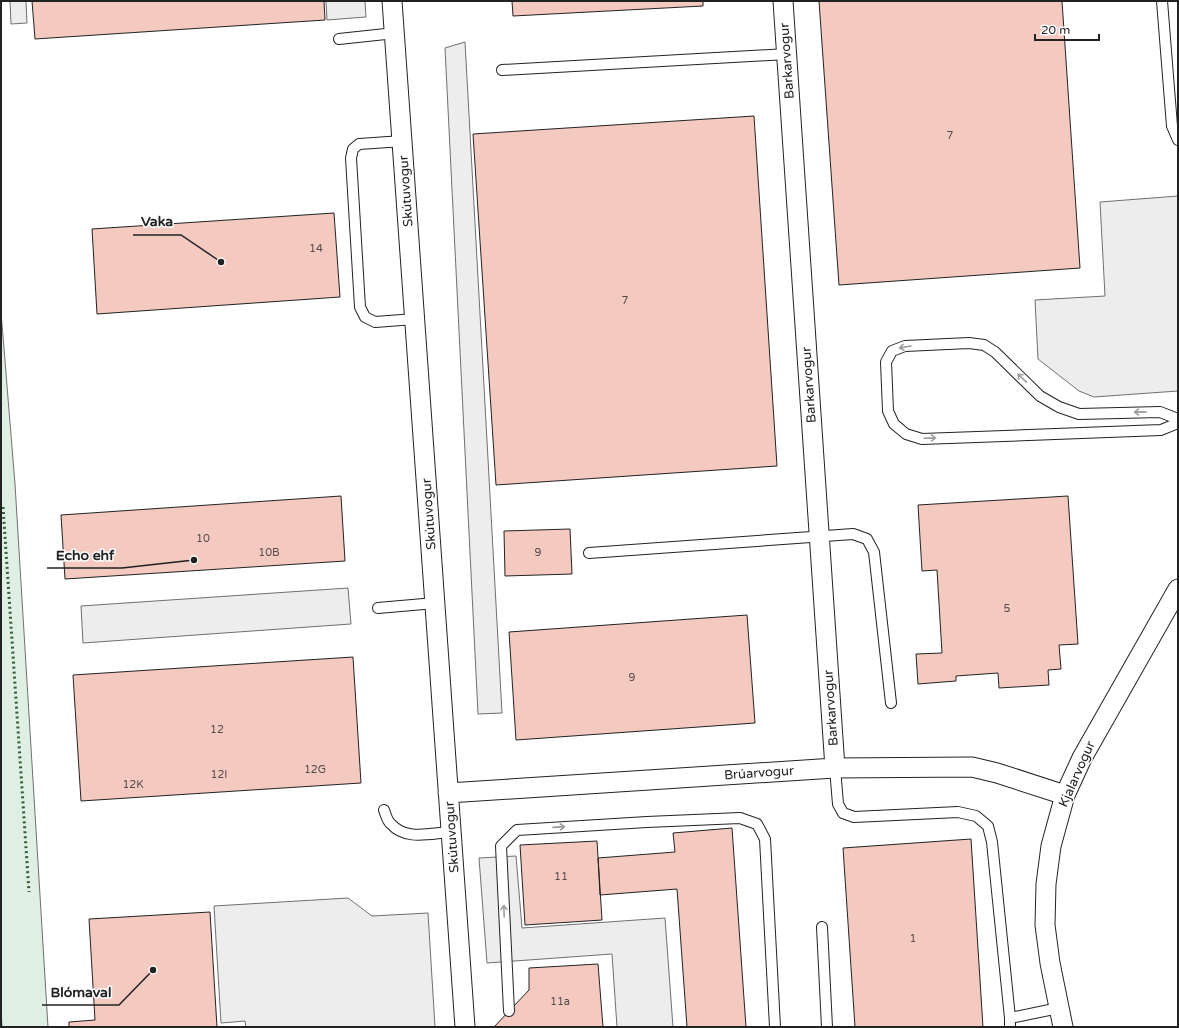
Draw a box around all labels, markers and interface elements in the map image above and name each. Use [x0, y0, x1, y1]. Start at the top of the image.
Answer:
scale bar [1035, 16, 1099, 42]
street label: Barkarvogur [776, 22, 798, 100]
text: 20 m [1041, 23, 1070, 37]
house number: 7 [947, 129, 954, 142]
street label: Skútuvogur [396, 155, 416, 227]
callout: Vaka [133, 209, 181, 235]
text: Vaka [141, 213, 173, 230]
house number: 14 [309, 242, 323, 255]
house number: 7 [622, 294, 629, 307]
one-way arrow [899, 344, 912, 352]
street label: Barkarvogur [798, 346, 820, 424]
one-way arrow [1017, 373, 1027, 383]
one-way arrow [1134, 409, 1147, 416]
one-way arrow [923, 435, 936, 442]
street label: Skútuvogur [419, 478, 439, 550]
house number: 10 [196, 532, 210, 545]
callout: Echo ehf [47, 542, 122, 568]
house number: 10B [258, 546, 280, 559]
house number: 9 [535, 546, 542, 559]
text: Echo ehf [56, 547, 115, 564]
house number: 5 [1004, 602, 1011, 615]
street label: Barkarvogur [820, 669, 842, 747]
house number: 9 [629, 671, 636, 684]
house number: 12 [210, 723, 224, 736]
street label: Kjalarvogur [1055, 738, 1099, 810]
house number: 12G [304, 763, 326, 776]
street label: Brúarvogur [724, 763, 794, 783]
house number: 12I [211, 768, 227, 781]
house number: 12K [122, 778, 144, 791]
street label: Skútuvogur [442, 801, 462, 873]
one-way arrow [552, 824, 565, 831]
house number: 11 [554, 870, 568, 883]
one-way arrow [501, 905, 508, 918]
house number: 1 [910, 932, 916, 945]
callout: Blómaval [42, 979, 119, 1005]
text: Blómaval [51, 984, 111, 1001]
house number: 11a [550, 995, 570, 1008]

